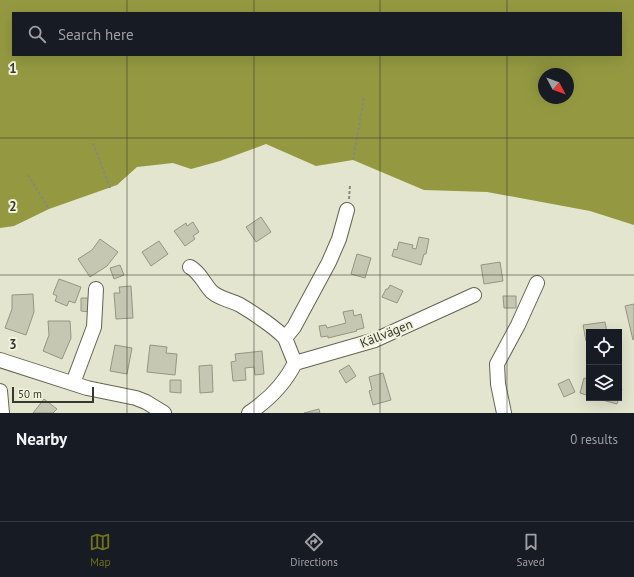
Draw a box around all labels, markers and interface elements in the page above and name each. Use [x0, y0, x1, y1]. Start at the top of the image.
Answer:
search box [12, 12, 622, 56]
icon: search [26, 23, 48, 45]
text: Search here [58, 25, 134, 44]
text: 1 [9, 60, 17, 77]
north arrow [538, 68, 574, 104]
text: 2 [9, 198, 17, 215]
street label: Källvägen [357, 315, 415, 352]
map controls [586, 329, 622, 401]
button: locate [586, 329, 622, 365]
text: 3 [9, 336, 17, 353]
button: layers [586, 365, 622, 401]
scale bar [12, 385, 94, 404]
text: 50 m [18, 387, 42, 401]
text: Nearby [16, 428, 67, 450]
text: 0 results [570, 431, 618, 448]
tab: Map [89, 531, 111, 569]
tab: Directions [290, 531, 338, 569]
tab: Saved [517, 531, 545, 569]

